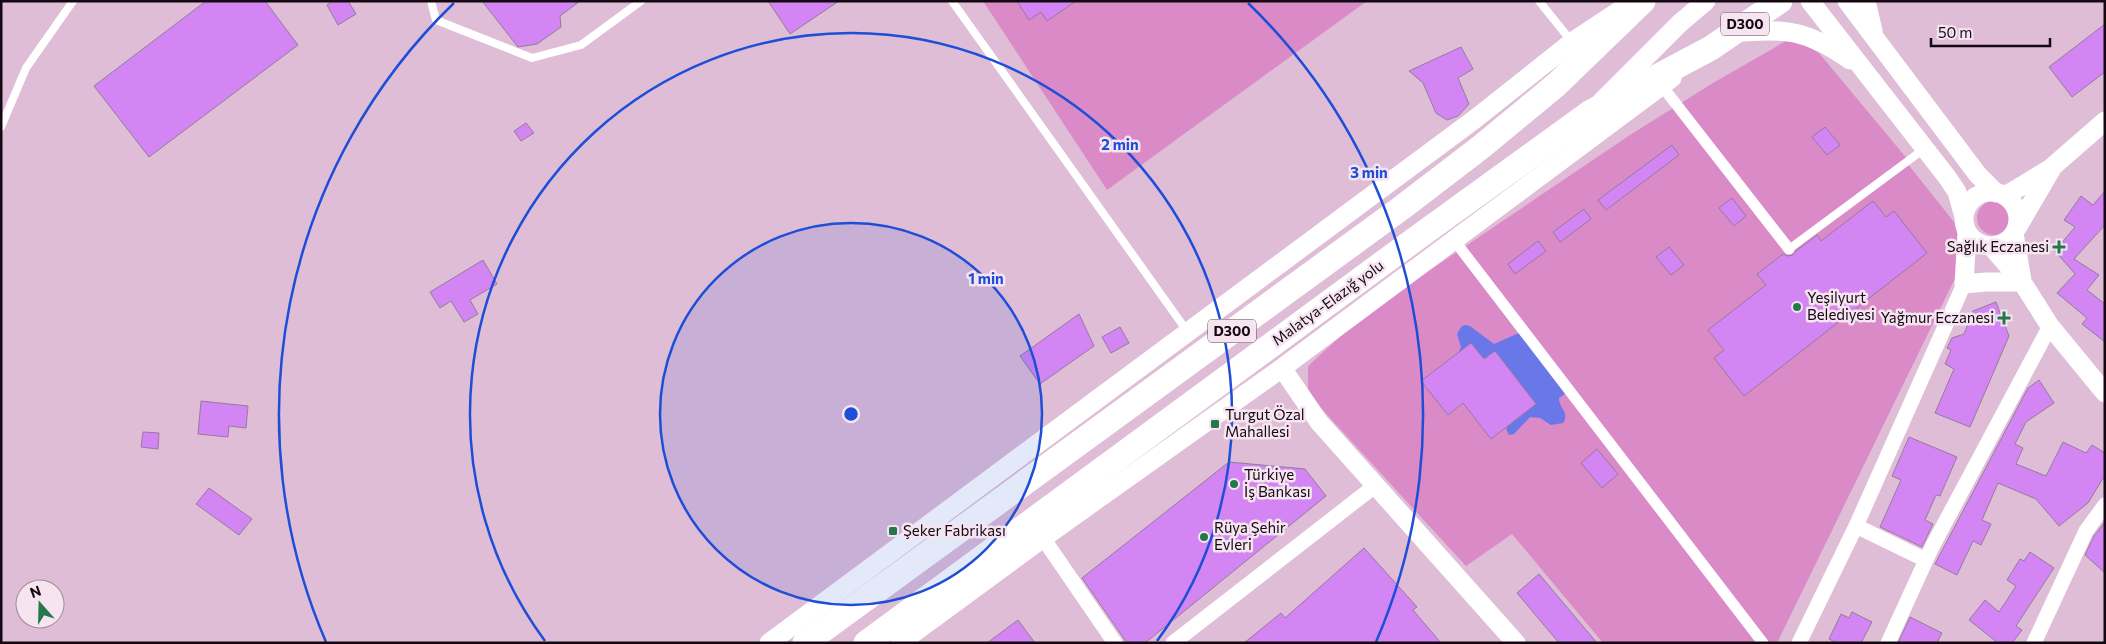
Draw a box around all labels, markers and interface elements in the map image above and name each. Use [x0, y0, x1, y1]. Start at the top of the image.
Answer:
road number: D300 [1721, 12, 1769, 36]
scale bar [1931, 15, 2050, 47]
text: 50 m [1938, 23, 1972, 41]
text: 2 min [1101, 135, 1139, 153]
text: 3 min [1350, 163, 1388, 181]
place label: Sağlık Eczanesi [1947, 237, 2049, 255]
marker: Sağlık Eczanesi [2053, 241, 2065, 253]
street label: Malatya-Elazığ yolu [1268, 256, 1387, 349]
text: 1 min [968, 269, 1004, 287]
place label: Yeşilyurt Belediyesi [1807, 288, 1875, 323]
marker: Yeşilyurt Belediyesi [1791, 301, 1803, 313]
place label: Yağmur Eczanesi [1881, 308, 1994, 326]
marker: Yağmur Eczanesi [1998, 312, 2010, 324]
road number: D300 [1208, 320, 1256, 342]
centre of rings [842, 405, 860, 423]
place label: Turgut Özal Mahallesi [1225, 405, 1305, 440]
marker: Turgut Özal Mahallesi [1209, 418, 1221, 430]
place label: Türkiye İş Bankası [1244, 465, 1311, 500]
marker: Türkiye İş Bankası [1228, 478, 1240, 490]
place label: Rüya Şehir Evleri [1214, 518, 1286, 553]
place label: Şeker Fabrikası [903, 521, 1006, 539]
marker: Şeker Fabrikası [887, 525, 899, 537]
marker: Rüya Şehir Evleri [1198, 531, 1210, 543]
north arrow [15, 579, 65, 629]
text: N [28, 582, 43, 601]

